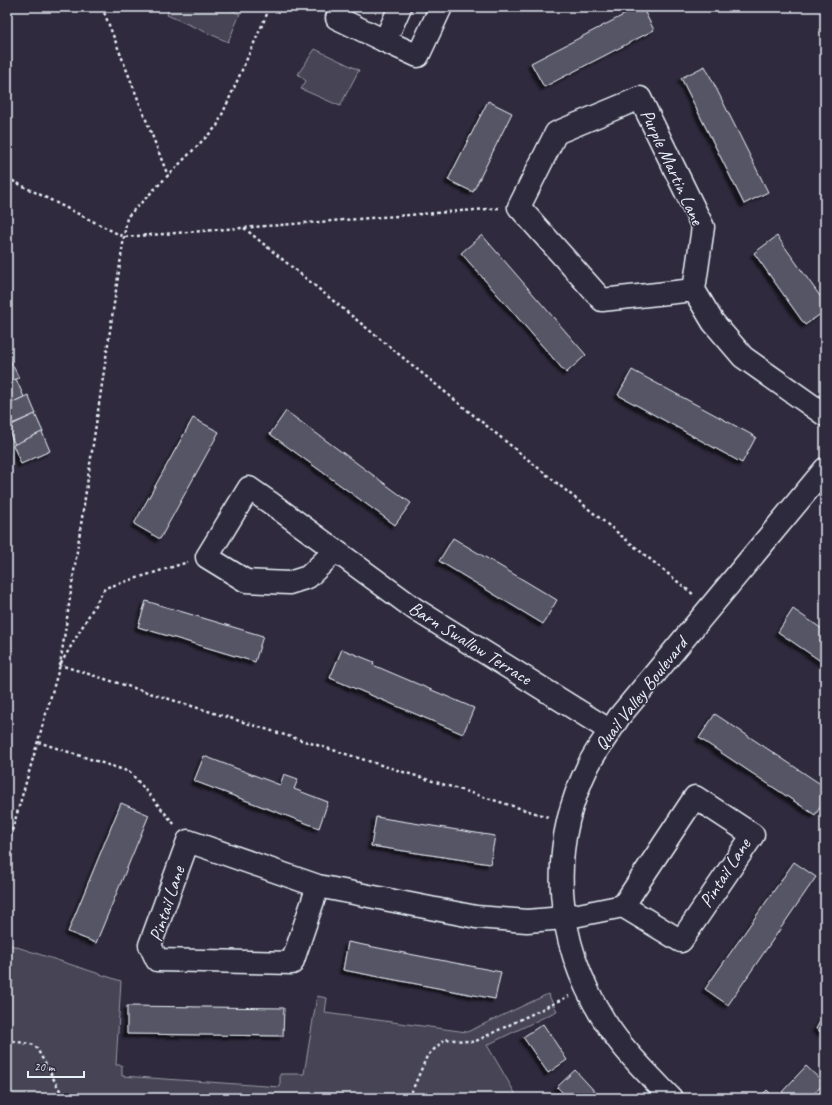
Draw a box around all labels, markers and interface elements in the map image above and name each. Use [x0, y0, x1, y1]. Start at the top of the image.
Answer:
street label: Purple Martin Lane [635, 105, 710, 230]
street label: Barn Swallow Terrace [404, 596, 537, 691]
street label: Quail Valley Boulevard [589, 630, 695, 756]
street label: Pintail Lane [694, 832, 757, 912]
street label: Pintail Lane [144, 862, 191, 945]
scale bar [28, 1053, 84, 1079]
text: 20 m [34, 1059, 56, 1075]

